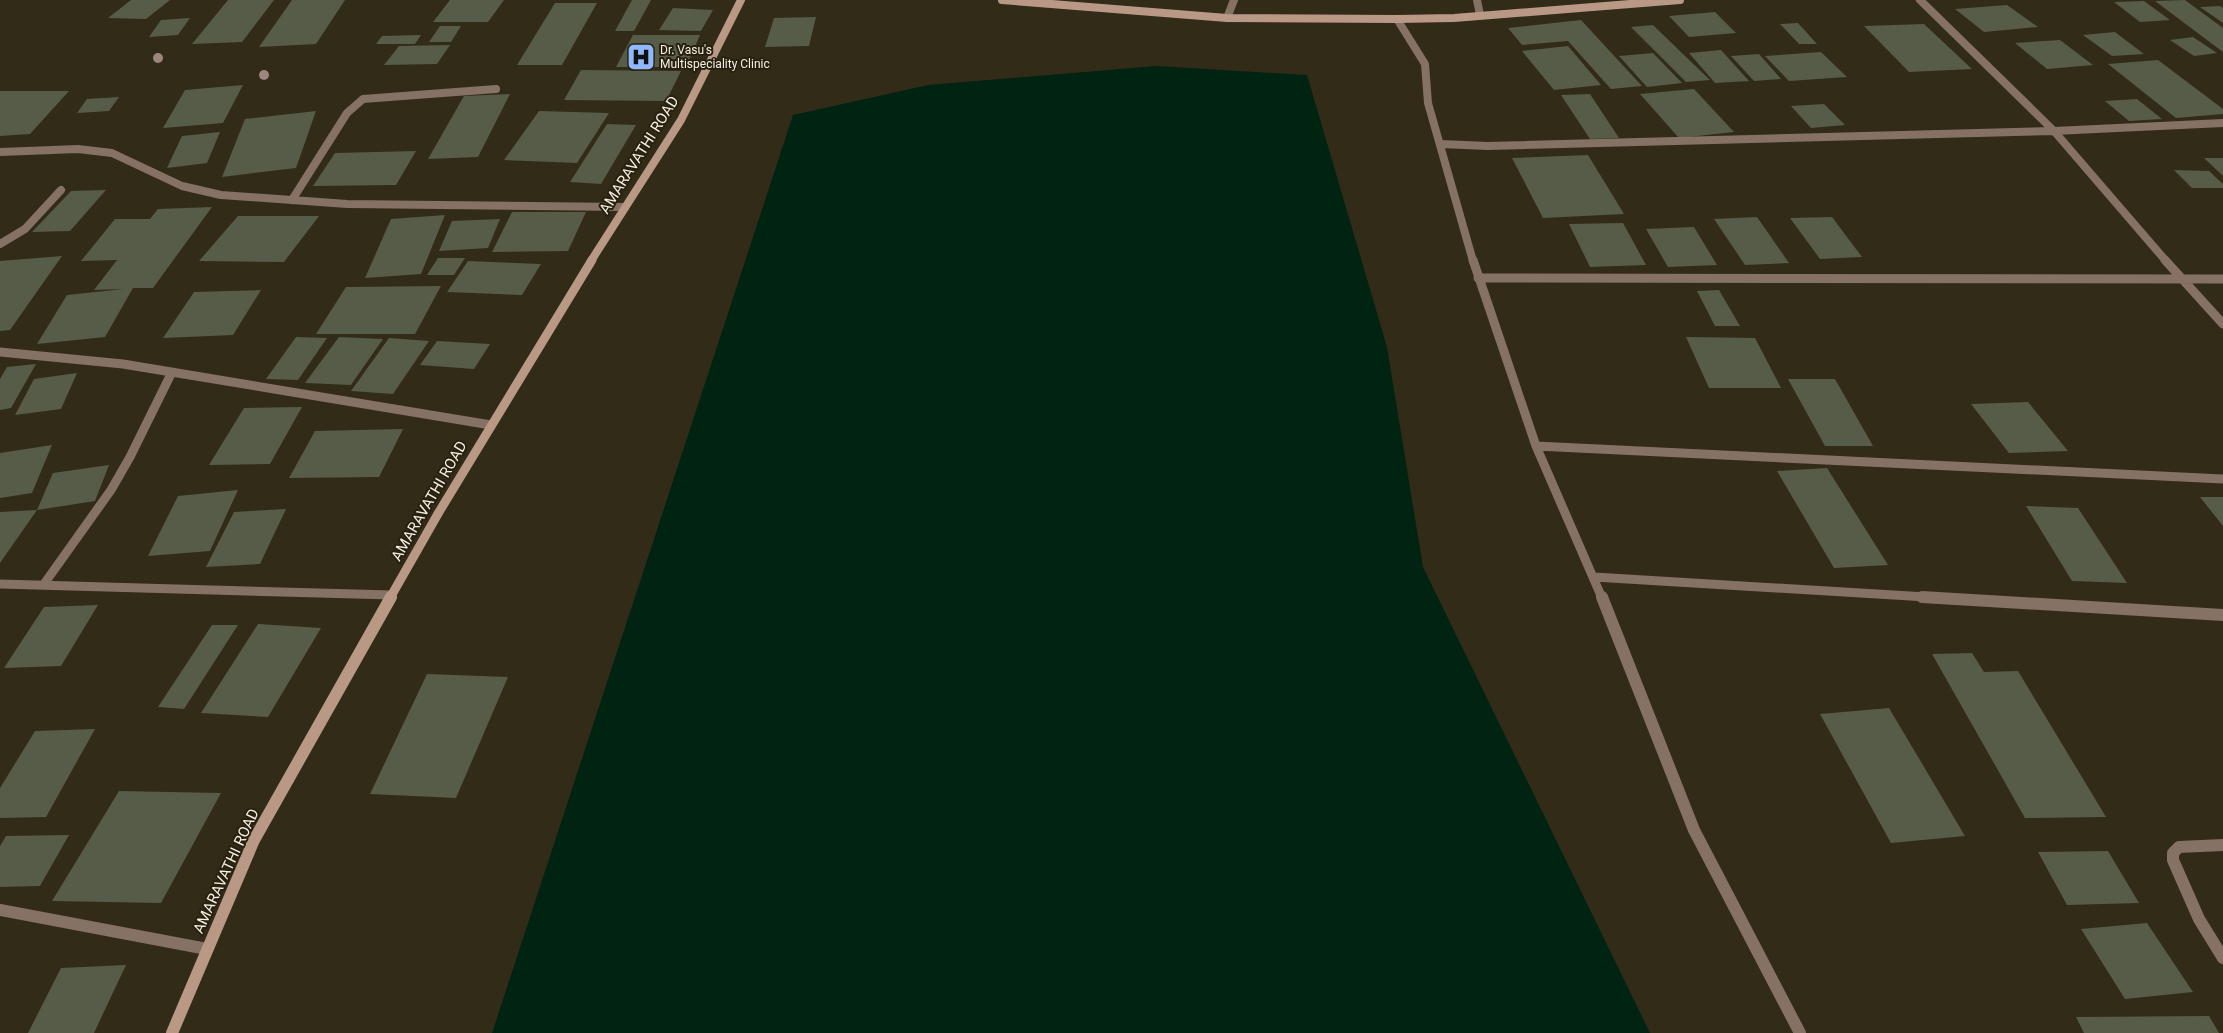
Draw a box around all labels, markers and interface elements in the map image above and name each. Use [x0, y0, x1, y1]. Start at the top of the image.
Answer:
hospital icon: Dr. Vasu's Multispeciality Clinic [626, 42, 656, 72]
place label: Dr. Vasu's Multispeciality Clinic [660, 43, 770, 71]
street label: AMARAVATHI ROAD [595, 93, 683, 217]
street label: AMARAVATHI ROAD [387, 438, 471, 564]
street label: AMARAVATHI ROAD [189, 806, 263, 936]

